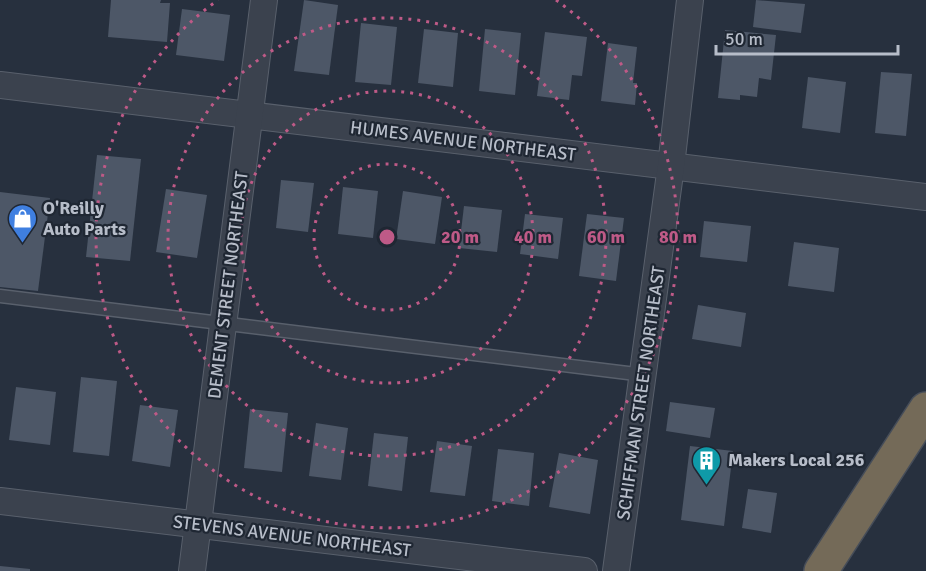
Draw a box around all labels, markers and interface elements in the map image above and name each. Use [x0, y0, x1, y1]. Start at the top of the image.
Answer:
scale bar [716, 18, 898, 56]
text: 50 m [725, 28, 763, 50]
street label: HUMES AVENUE NORTHEAST [349, 116, 577, 166]
street label: DEMENT STREET NORTHEAST [203, 170, 253, 400]
place label: O'Reilly Auto Parts [43, 197, 126, 240]
shop icon: O'Reilly Auto Parts [6, 202, 38, 244]
text: 20 m [441, 226, 479, 248]
text: 40 m [514, 226, 552, 248]
text: 60 m [587, 226, 625, 248]
text: 80 m [659, 226, 697, 248]
centre of rings [377, 227, 397, 247]
street label: SCHIFFMAN STREET NORTHEAST [612, 264, 670, 521]
building icon: Makers Local 256 [691, 444, 723, 486]
place label: Makers Local 256 [728, 449, 865, 471]
street label: STEVENS AVENUE NORTHEAST [172, 510, 412, 562]

